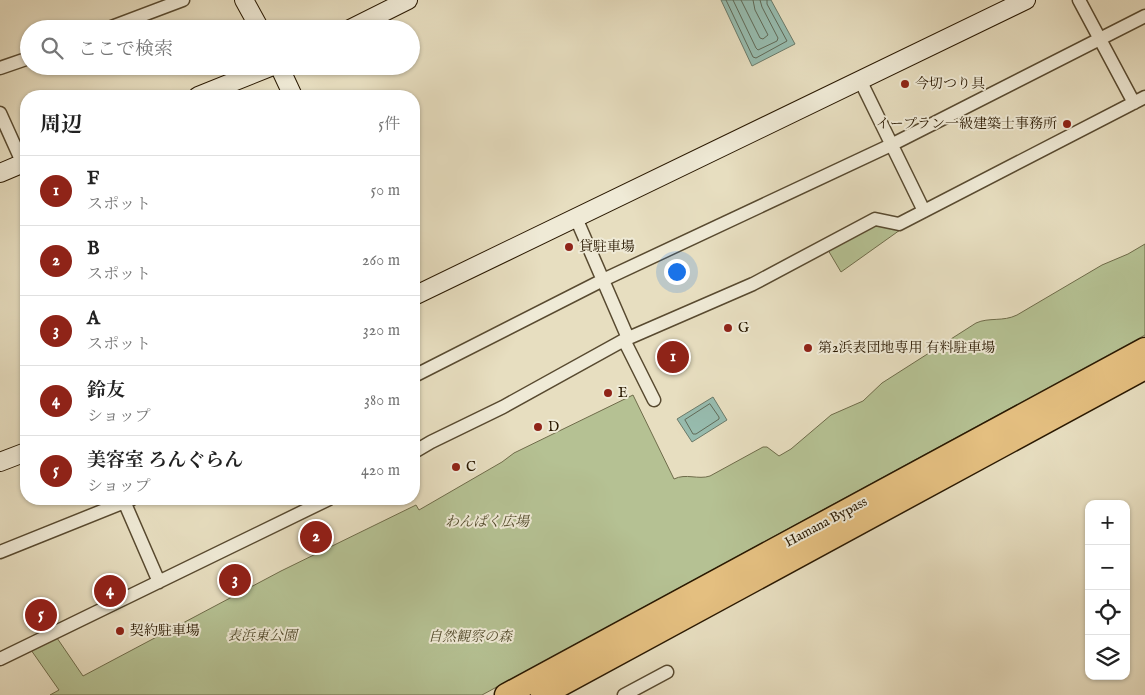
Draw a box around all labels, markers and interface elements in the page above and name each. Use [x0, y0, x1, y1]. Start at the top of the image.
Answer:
search box [20, 20, 420, 75]
icon: search [38, 34, 66, 62]
text: ここで検索 [78, 38, 173, 62]
place label: 今切つり具 [915, 75, 985, 93]
marker: 今切つり具 [899, 78, 911, 90]
text: 周辺 [40, 112, 82, 139]
text: 5件 [378, 115, 400, 135]
place label: イープラン一級建築士事務所 [876, 115, 1057, 133]
marker: イープラン一級建築士事務所 [1061, 118, 1073, 130]
text: F [87, 167, 99, 191]
text: 1 [53, 181, 59, 201]
text: 50 m [371, 181, 400, 201]
text: スポット [87, 195, 151, 215]
text: B [87, 237, 100, 261]
place label: 貸駐車場 [579, 238, 635, 256]
marker: 貸駐車場 [563, 241, 575, 253]
text: 2 [52, 251, 60, 271]
text: 260 m [362, 251, 400, 271]
your location [664, 259, 690, 285]
text: スポット [87, 265, 151, 285]
text: A [87, 307, 100, 331]
place label: G [738, 319, 750, 337]
text: 3 [53, 321, 59, 341]
text: 320 m [363, 321, 400, 341]
marker: G [722, 322, 734, 334]
text: スポット [87, 335, 151, 355]
pin: 1 [657, 338, 689, 376]
place label: 第2浜表団地専用 有料駐車場 [818, 339, 996, 357]
marker: 第2浜表団地専用 有料駐車場 [802, 342, 814, 354]
text: 鈴友 [87, 379, 125, 403]
place label: E [618, 384, 628, 402]
marker: E [602, 387, 614, 399]
text: 4 [52, 391, 60, 411]
text: 380 m [364, 391, 400, 411]
text: ショップ [87, 407, 151, 427]
place label: D [548, 418, 559, 436]
marker: D [532, 421, 544, 433]
text: 美容室 ろんぐらん [87, 449, 243, 473]
place label: C [466, 458, 476, 476]
text: 5 [53, 461, 59, 481]
text: 420 m [361, 461, 400, 481]
marker: C [450, 461, 462, 473]
text: ショップ [87, 477, 151, 497]
street label: Hamana Bypass [782, 493, 871, 551]
map controls [1085, 500, 1130, 680]
button: + [1085, 500, 1130, 545]
park label: わんぱく広場 [445, 513, 531, 531]
pin: 2 [300, 518, 332, 556]
button: − [1085, 545, 1130, 590]
pin: 3 [219, 561, 251, 599]
pin: 4 [94, 572, 126, 610]
button: locate [1085, 590, 1130, 635]
pin: 5 [25, 596, 57, 634]
place label: 契約駐車場 [130, 622, 200, 640]
marker: 契約駐車場 [114, 625, 126, 637]
park label: 表浜東公園 [227, 627, 299, 645]
park label: 自然観察の森 [428, 628, 514, 646]
button: layers [1085, 635, 1130, 680]

